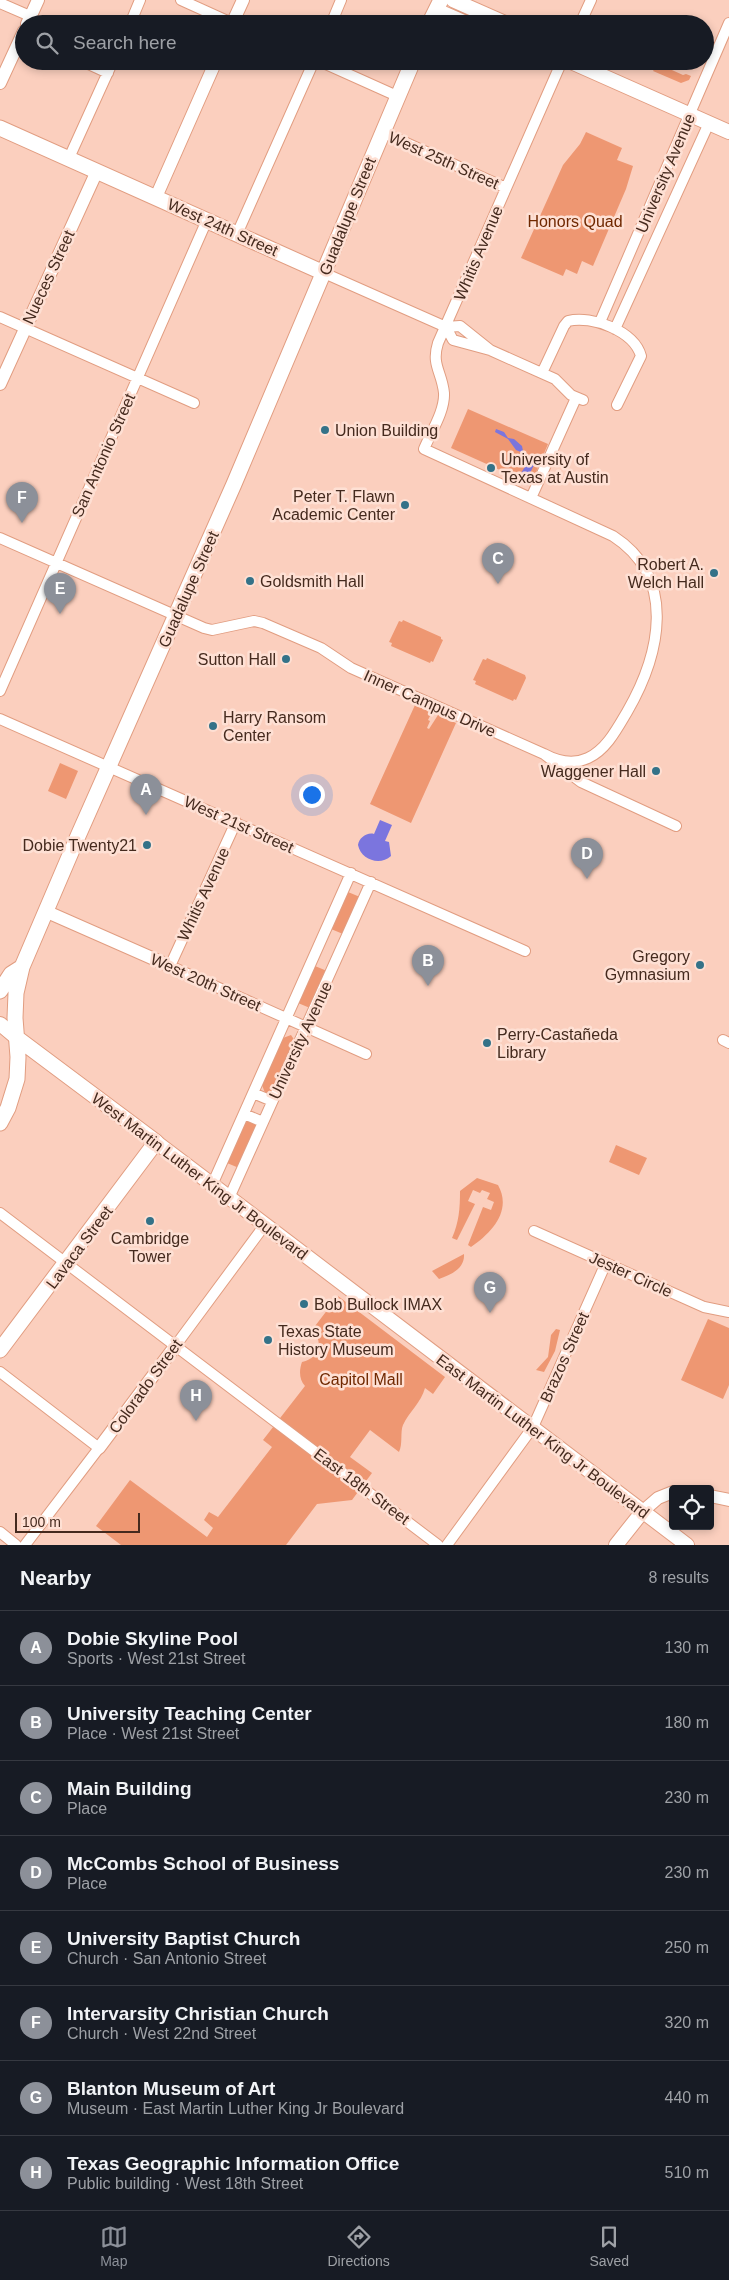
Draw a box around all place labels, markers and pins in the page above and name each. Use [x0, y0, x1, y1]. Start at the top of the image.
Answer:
place label: Union Building [335, 422, 438, 439]
marker: Union Building [319, 424, 331, 436]
place label: University of Texas at Austin [501, 451, 609, 486]
marker: University of Texas at Austin [485, 462, 497, 474]
pin: F [6, 482, 38, 523]
place label: Peter T. Flawn Academic Center [272, 488, 396, 523]
marker: Peter T. Flawn Academic Center [399, 499, 411, 511]
pin: C [482, 543, 514, 584]
place label: Robert A. Welch Hall [628, 556, 704, 591]
marker: Robert A. Welch Hall [708, 567, 720, 579]
pin: E [44, 573, 76, 614]
place label: Goldsmith Hall [260, 573, 364, 590]
marker: Goldsmith Hall [244, 575, 256, 587]
place label: Sutton Hall [198, 651, 276, 668]
marker: Sutton Hall [280, 653, 292, 665]
place label: Harry Ransom Center [223, 709, 326, 744]
marker: Harry Ransom Center [207, 720, 219, 732]
place label: Waggener Hall [541, 763, 646, 780]
marker: Waggener Hall [650, 765, 662, 777]
pin: A [130, 774, 162, 815]
place label: Dobie Twenty21 [23, 837, 137, 854]
pin: D [571, 838, 603, 879]
marker: Dobie Twenty21 [141, 839, 153, 851]
pin: B [412, 945, 444, 986]
place label: Gregory Gymnasium [605, 948, 690, 983]
marker: Gregory Gymnasium [694, 959, 706, 971]
place label: Perry-Castañeda Library [497, 1026, 618, 1061]
marker: Perry-Castañeda Library [481, 1037, 493, 1049]
marker: Cambridge Tower [144, 1215, 156, 1227]
place label: Cambridge Tower [111, 1230, 189, 1265]
pin: G [474, 1272, 506, 1313]
place label: Bob Bullock IMAX [314, 1296, 442, 1313]
marker: Bob Bullock IMAX [298, 1298, 310, 1310]
place label: Texas State History Museum [278, 1323, 394, 1358]
marker: Texas State History Museum [262, 1334, 274, 1346]
pin: H [180, 1380, 212, 1421]

